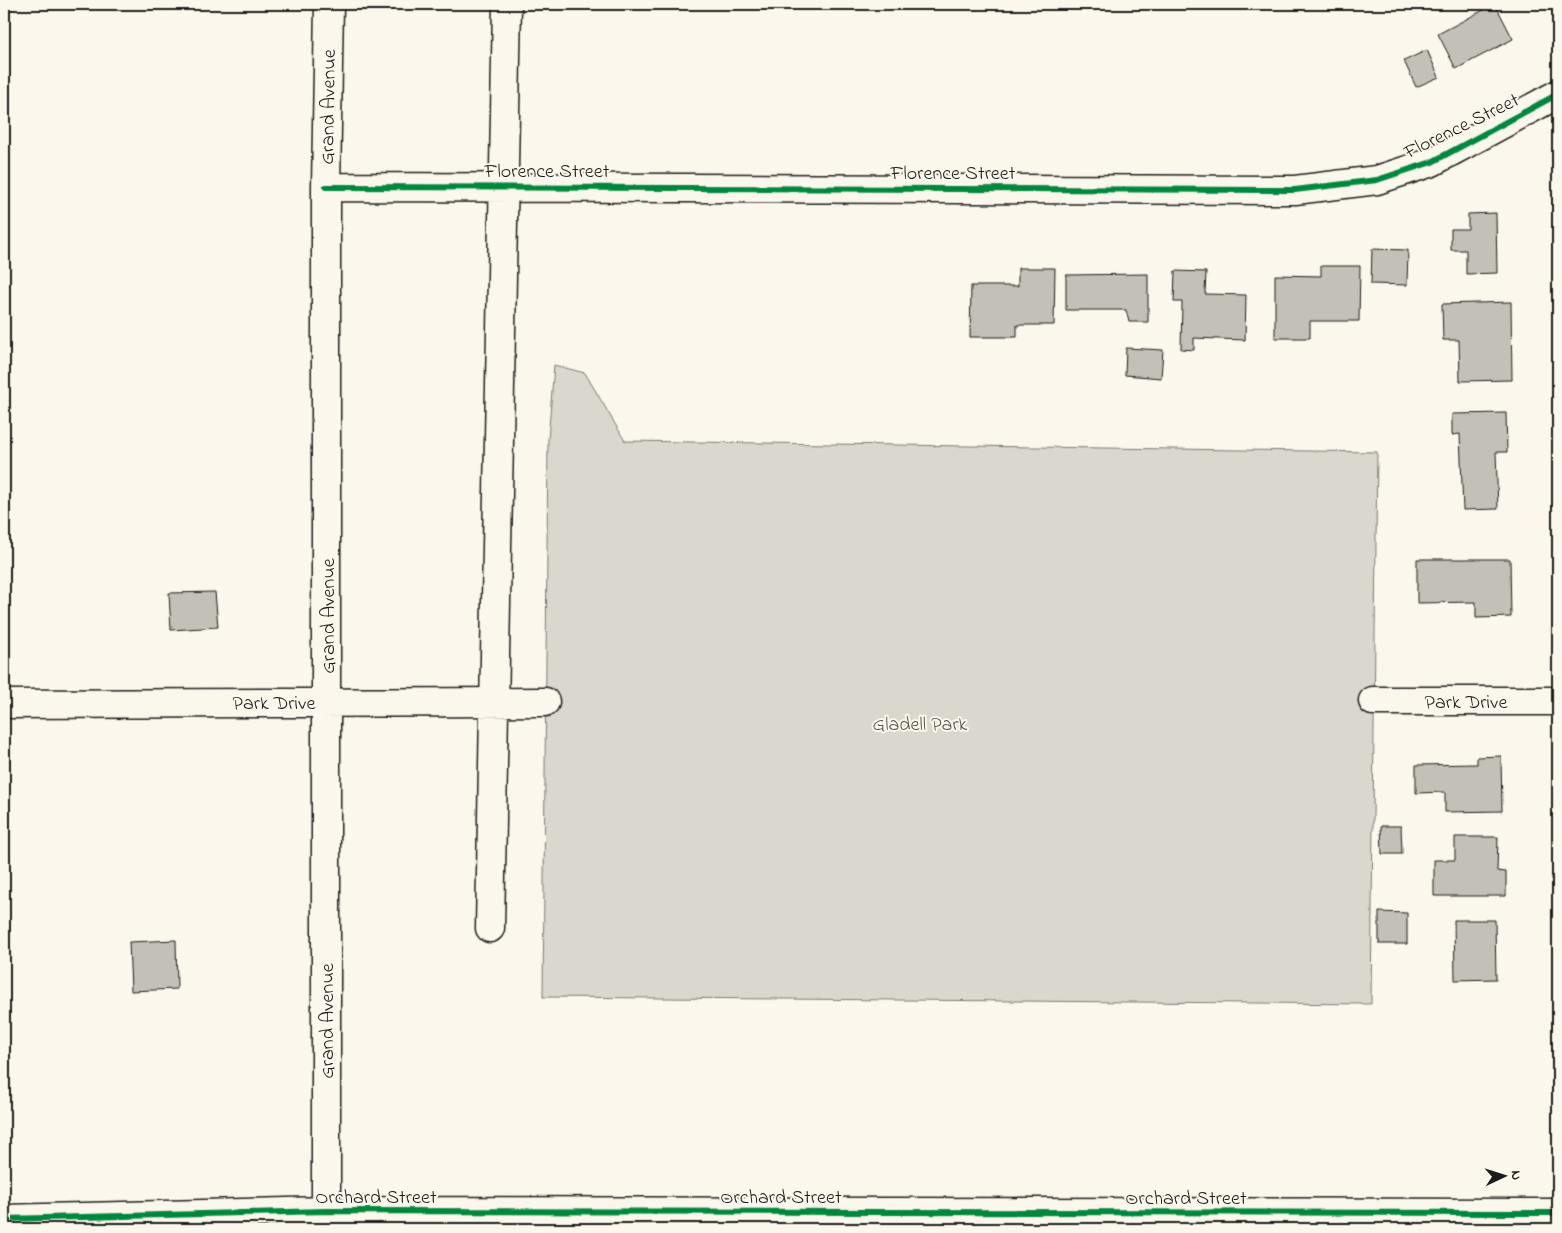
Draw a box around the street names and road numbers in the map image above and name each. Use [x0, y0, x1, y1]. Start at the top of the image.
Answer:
street label: Grand Avenue [314, 49, 345, 165]
street label: Florence Street [1399, 87, 1525, 168]
street label: Florence Street [484, 158, 610, 187]
street label: Florence Street [890, 160, 1016, 189]
street label: Grand Avenue [315, 558, 344, 674]
street label: Park Drive [1425, 689, 1507, 718]
street label: Park Drive [233, 690, 315, 719]
street label: Grand Avenue [314, 963, 343, 1079]
street label: Orchard Street [315, 1184, 437, 1213]
street label: Orchard Street [720, 1184, 842, 1213]
street label: Orchard Street [1125, 1185, 1247, 1214]

